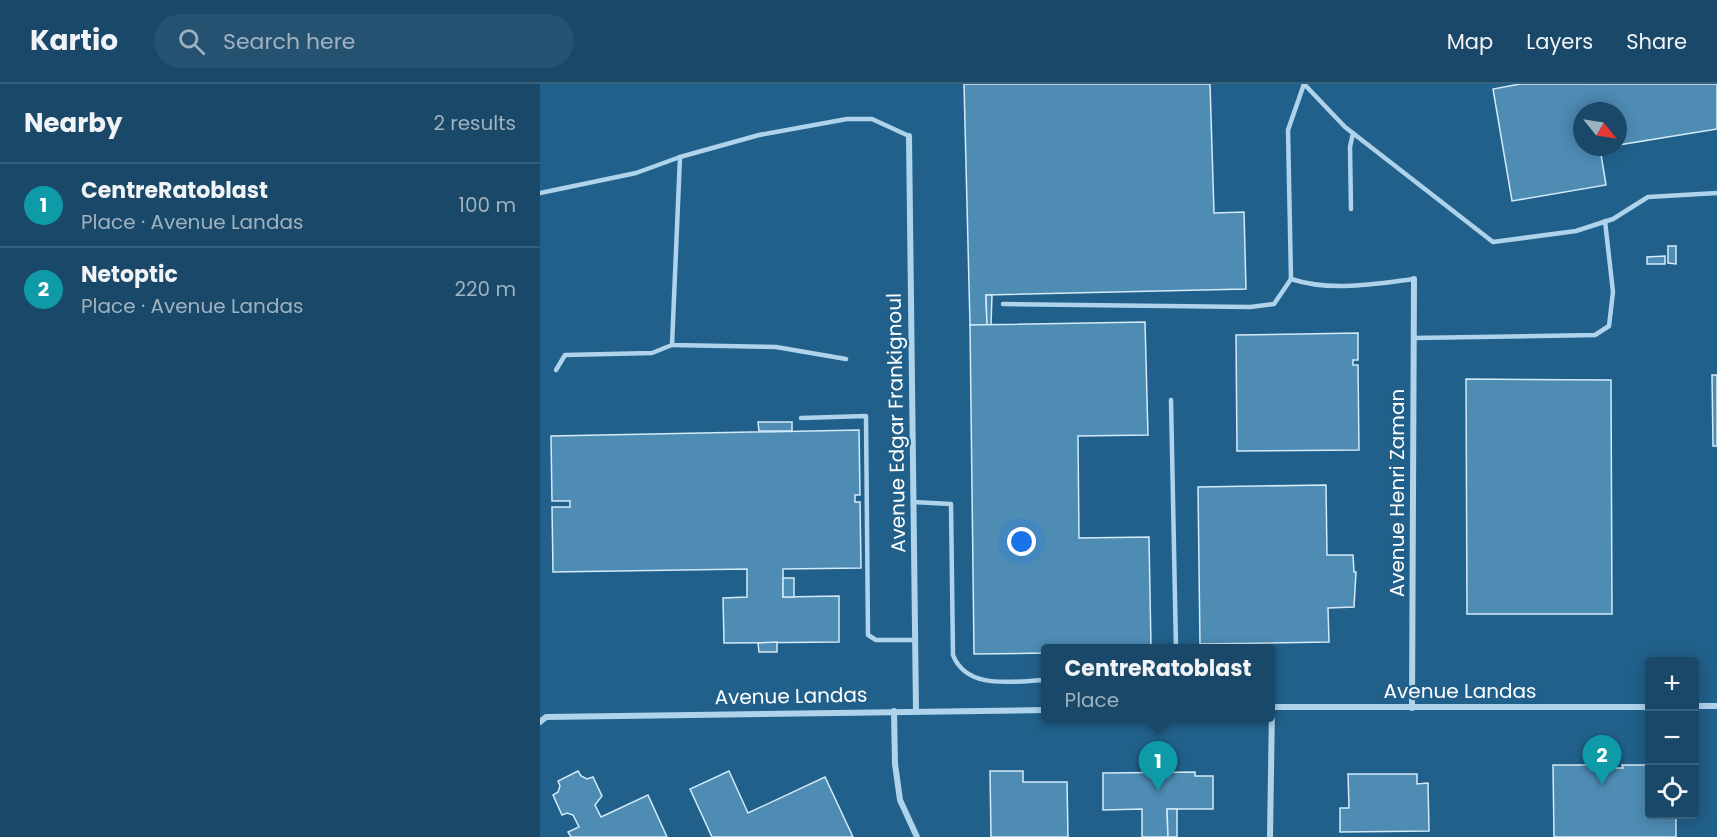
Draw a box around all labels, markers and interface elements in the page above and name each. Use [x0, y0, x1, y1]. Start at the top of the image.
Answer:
search box [154, 14, 574, 68]
text: Kartio [30, 21, 118, 60]
icon: search [175, 25, 208, 58]
text: Search here [223, 26, 356, 57]
text: Map [1447, 27, 1493, 56]
text: Layers [1526, 27, 1593, 56]
text: Share [1626, 27, 1687, 56]
north arrow [1573, 102, 1627, 156]
text: Nearby [24, 105, 122, 141]
text: 2 results [433, 109, 516, 137]
text: CentreRatoblast [81, 175, 268, 206]
text: 1 [40, 191, 47, 219]
text: 100 m [459, 191, 516, 219]
text: Place · Avenue Landas [81, 208, 303, 236]
text: Netoptic [81, 259, 178, 290]
text: 2 [38, 275, 49, 303]
text: 220 m [455, 275, 516, 303]
text: Place · Avenue Landas [81, 292, 303, 320]
street label: Avenue Edgar Frankignoul [880, 293, 912, 553]
street label: Avenue Henri Zaman [1383, 389, 1411, 597]
your location [1007, 527, 1036, 556]
popup [1041, 644, 1275, 722]
text: CentreRatoblast [1065, 653, 1251, 684]
map controls [1645, 657, 1699, 819]
button: + [1645, 657, 1699, 711]
street label: Avenue Landas [1384, 677, 1536, 705]
street label: Avenue Landas [714, 681, 868, 711]
text: Place [1065, 686, 1119, 714]
button: − [1645, 711, 1699, 765]
pin: 2 [1582, 736, 1622, 785]
pin: 1 [1138, 742, 1178, 791]
button: locate [1645, 765, 1699, 819]

